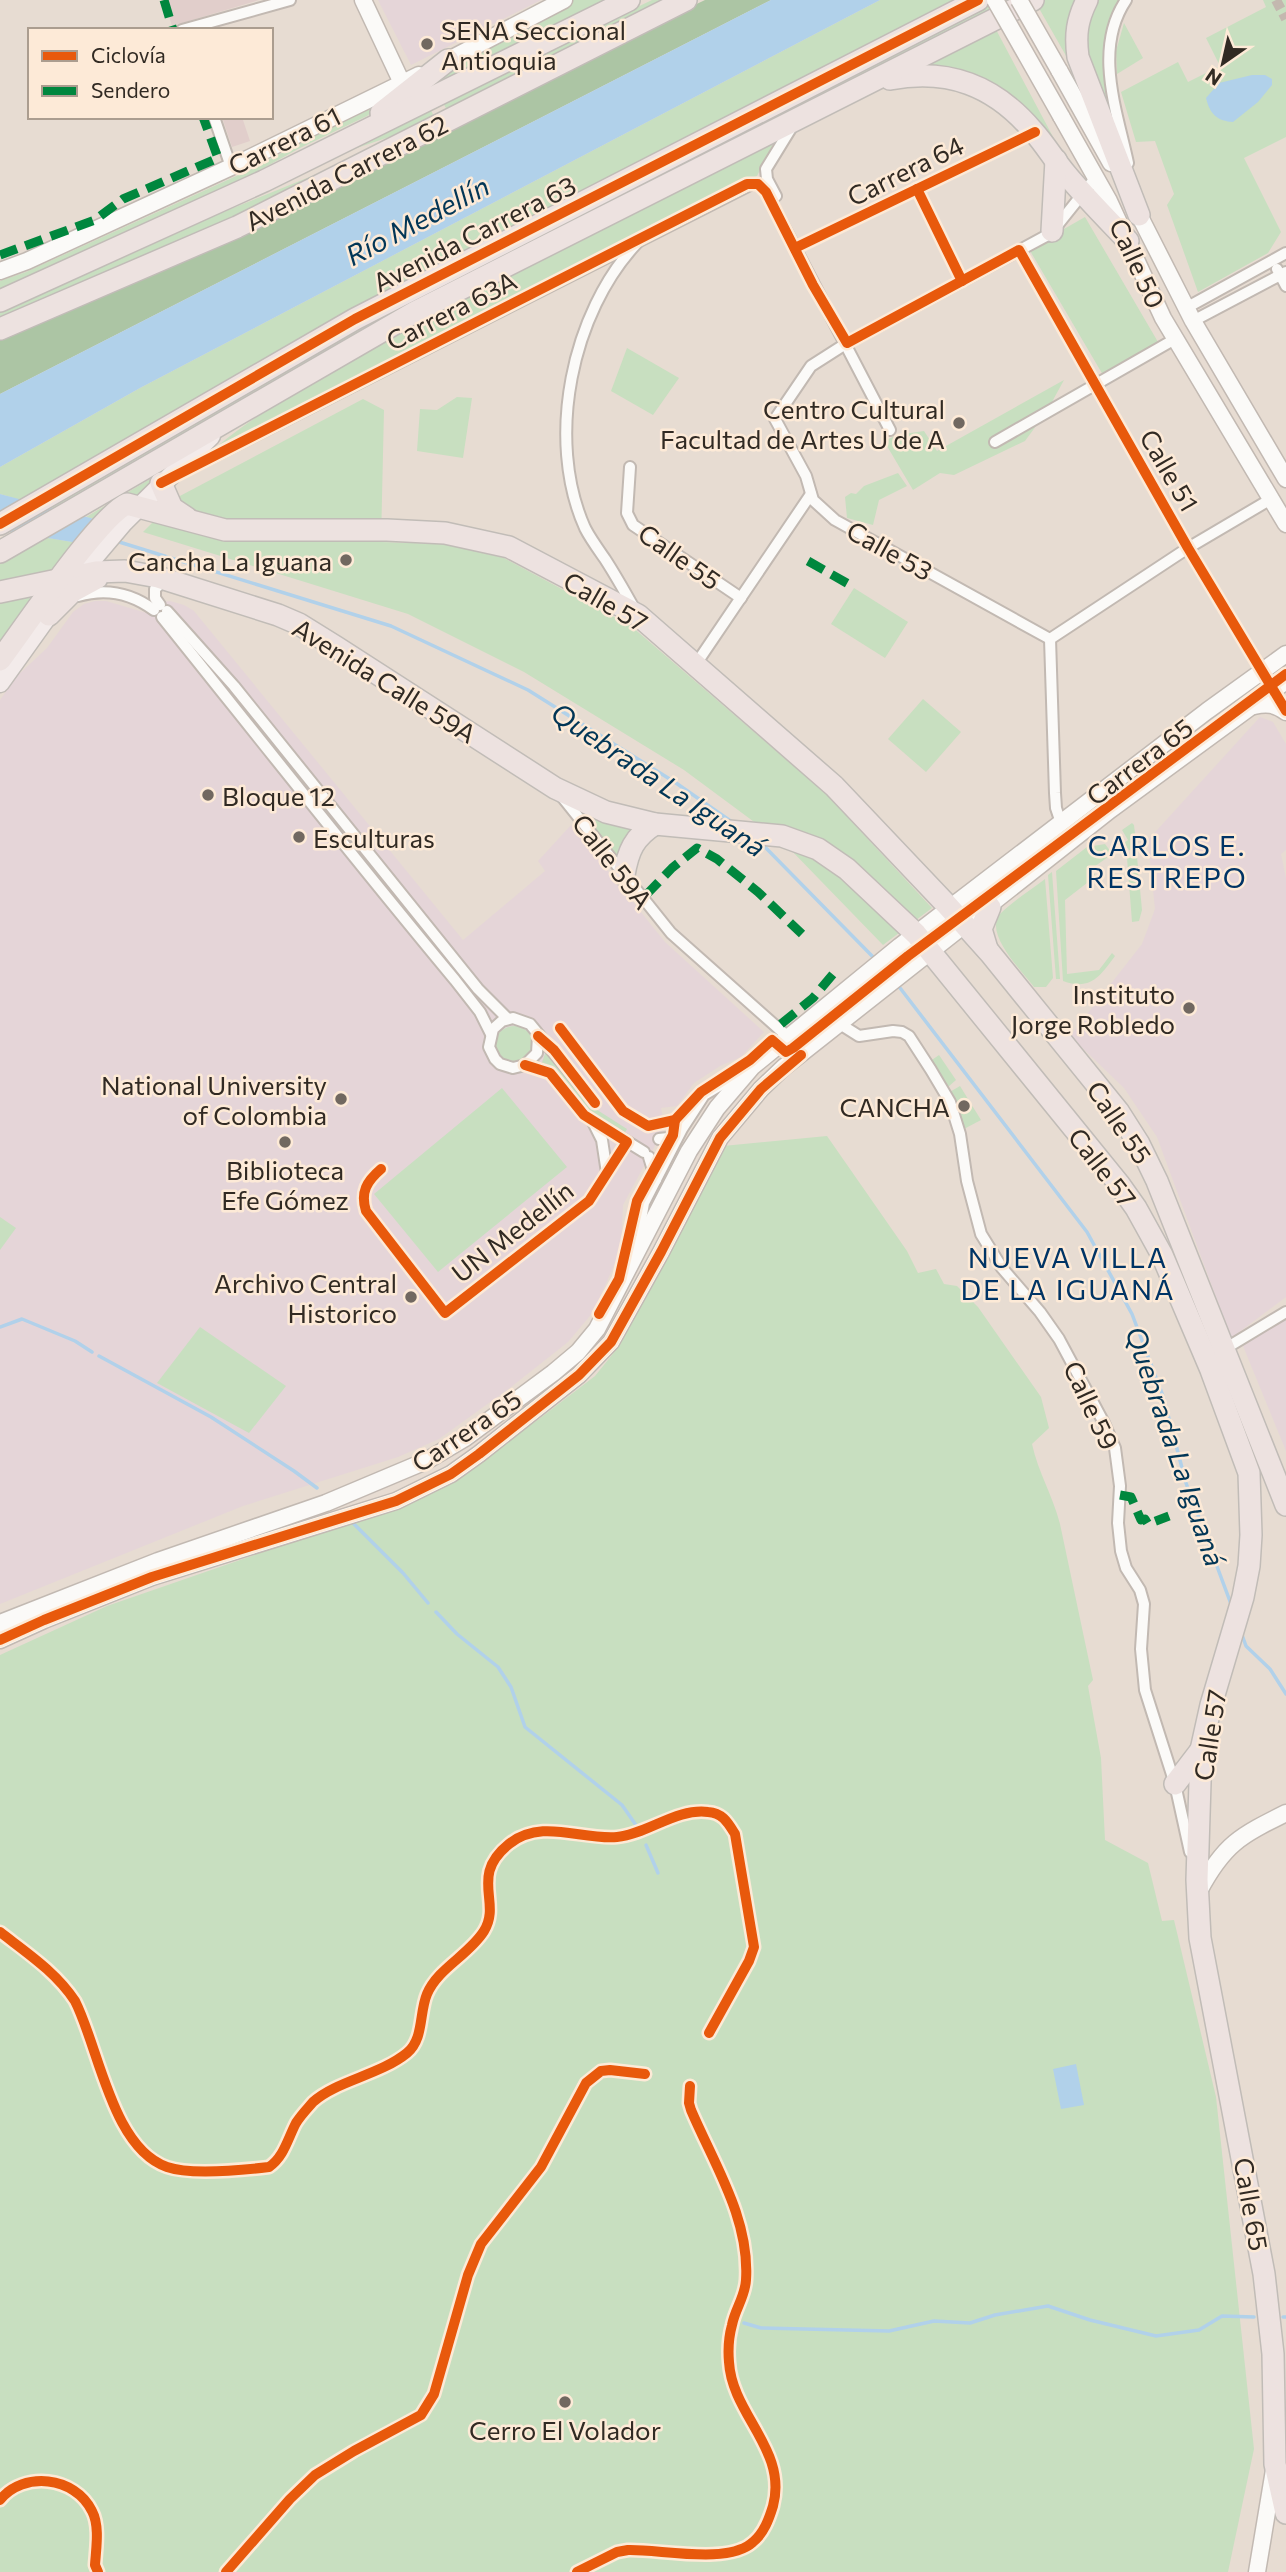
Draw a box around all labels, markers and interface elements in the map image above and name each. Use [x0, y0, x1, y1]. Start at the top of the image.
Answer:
place label: SENA Seccional Antioquia [441, 14, 626, 75]
legend [28, 28, 273, 119]
north arrow [1188, 28, 1258, 98]
marker: SENA Seccional Antioquia [419, 36, 435, 52]
text: Ciclovía [91, 42, 166, 67]
text: N [1201, 64, 1226, 91]
text: Sendero [91, 77, 170, 102]
street label: Carrera 61 [223, 100, 345, 180]
street label: Avenida Carrera 62 [240, 108, 452, 236]
street label: Carrera 64 [842, 129, 968, 211]
water label: Río Medellín [339, 168, 495, 272]
street label: Avenida Carrera 63 [367, 168, 581, 298]
street label: Calle 50 [1104, 213, 1172, 313]
street label: Carrera 63A [381, 264, 521, 356]
place label: Centro Cultural Facultad de Artes U de A [660, 393, 945, 454]
marker: Centro Cultural Facultad de Artes U de A [951, 415, 967, 431]
street label: Calle 51 [1134, 424, 1206, 516]
street label: Calle 53 [842, 514, 938, 586]
street label: Calle 55 [633, 517, 727, 595]
place label: Cancha La Iguana [128, 545, 332, 576]
marker: Cancha La Iguana [338, 552, 354, 568]
street label: Calle 57 [558, 565, 654, 637]
street label: Avenida Calle 59A [288, 611, 482, 749]
water label: Quebrada La Iguaná [545, 695, 773, 864]
street label: Carrera 65 [1080, 711, 1198, 811]
place label: Bloque 12 [222, 780, 335, 811]
marker: Bloque 12 [200, 787, 216, 803]
street label: Calle 59A [566, 808, 660, 914]
place label: Esculturas [313, 822, 435, 853]
district label: CARLOS E. RESTREPO [1086, 828, 1248, 894]
marker: Esculturas [291, 829, 307, 845]
place label: Instituto Jorge Robledo [1011, 978, 1175, 1039]
marker: Instituto Jorge Robledo [1181, 1000, 1197, 1016]
place label: National University of Colombia [101, 1069, 327, 1130]
street label: Calle 55 [1081, 1075, 1159, 1169]
marker: National University of Colombia [333, 1091, 349, 1107]
place label: CANCHA [839, 1091, 950, 1122]
marker: CANCHA [956, 1098, 972, 1114]
street label: Calle 57 [1062, 1121, 1144, 1213]
marker: Biblioteca Efe Gómez [277, 1134, 293, 1150]
place label: Biblioteca Efe Gómez [221, 1154, 349, 1215]
street label: UN Medellín [445, 1174, 579, 1288]
district label: NUEVA VILLA DE LA IGUANÁ [960, 1240, 1176, 1306]
place label: Archivo Central Historico [214, 1267, 397, 1328]
marker: Archivo Central Historico [403, 1289, 419, 1305]
water label: Quebrada La Iguaná [1119, 1322, 1233, 1571]
street label: Calle 59 [1058, 1356, 1126, 1454]
street label: Carrera 65 [406, 1382, 526, 1478]
street label: Calle 57 [1186, 1687, 1232, 1783]
street label: Calle 65 [1229, 2155, 1275, 2253]
marker: Cerro El Volador [557, 2394, 573, 2410]
place label: Cerro El Volador [469, 2414, 661, 2445]

